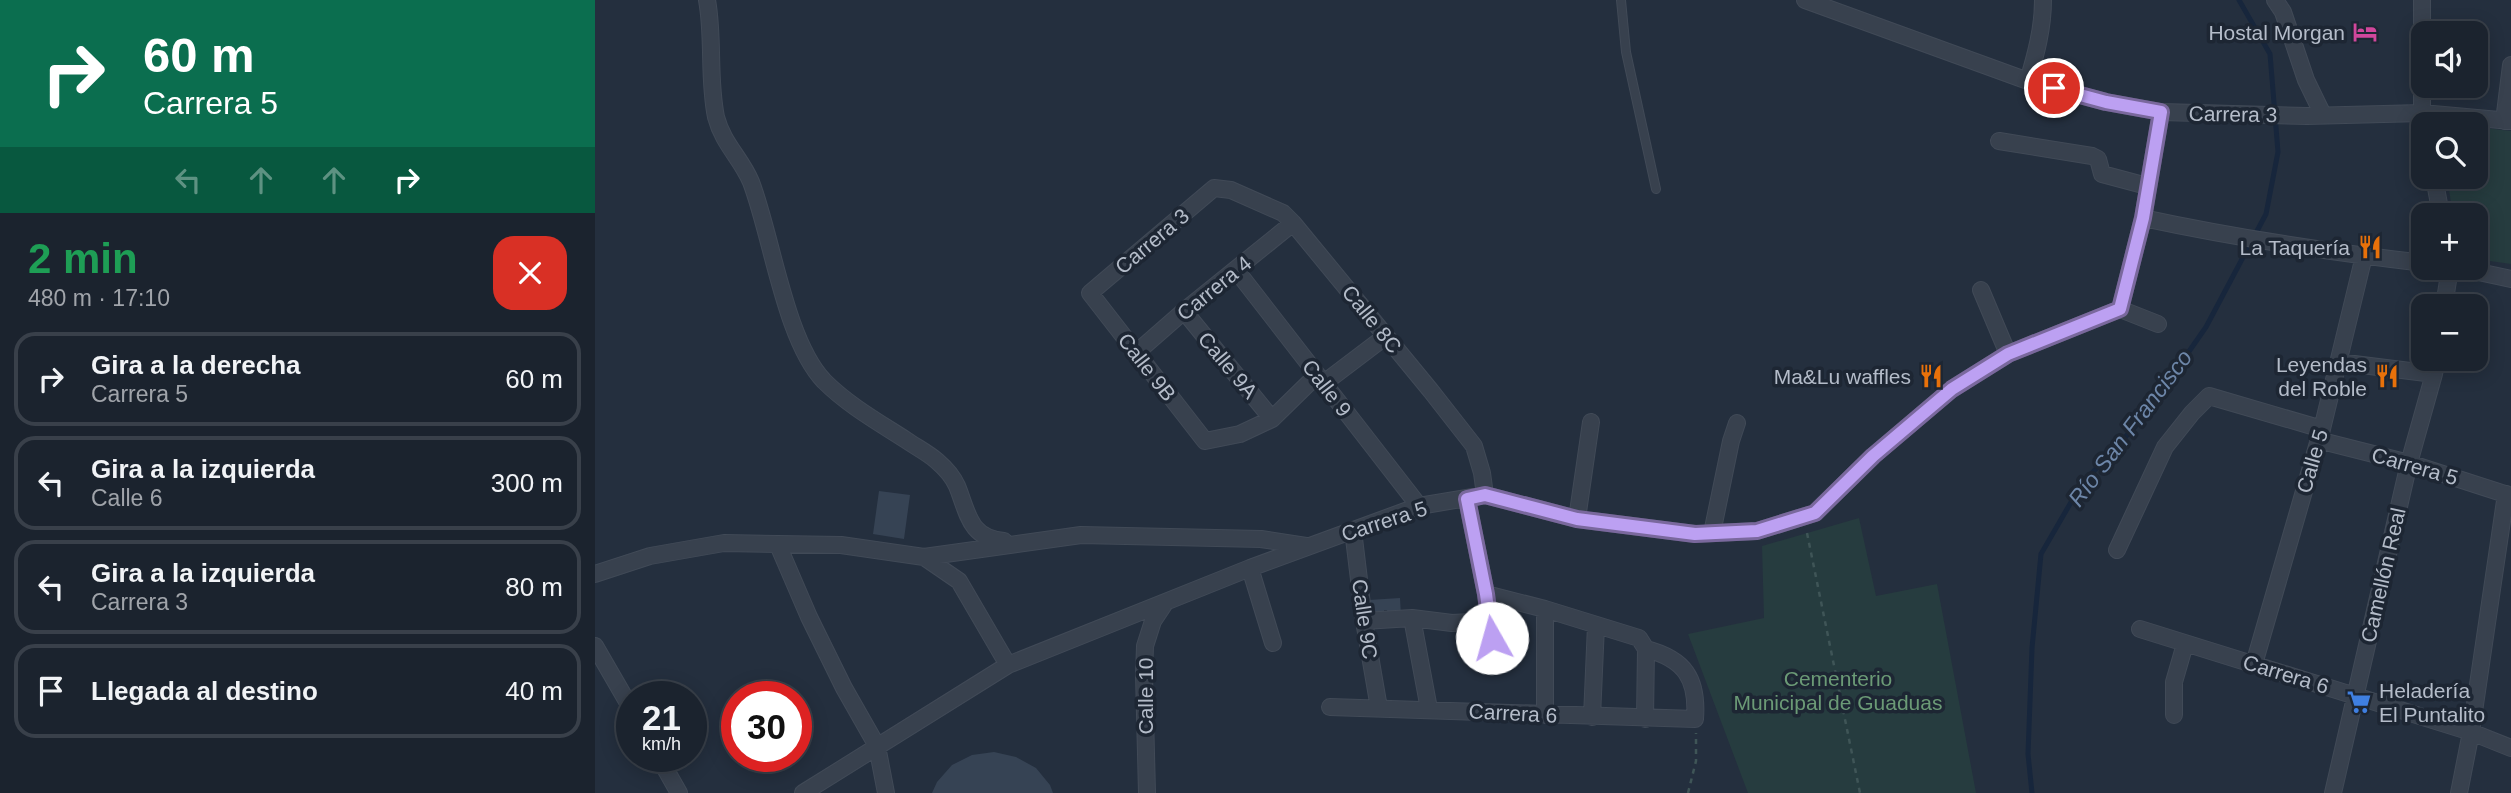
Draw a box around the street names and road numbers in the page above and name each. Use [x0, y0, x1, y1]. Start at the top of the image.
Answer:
street label: Carrera 3 [2188, 102, 2278, 126]
street label: Carrera 3 [1111, 204, 1193, 278]
street label: Carrera 4 [1172, 251, 1256, 325]
street label: Calle 8C [1338, 280, 1406, 358]
street label: Calle 9A [1194, 327, 1262, 403]
street label: Calle 9B [1113, 329, 1181, 405]
street label: Calle 9 [1298, 355, 1356, 421]
street label: Calle 5 [2292, 426, 2332, 496]
street label: Carrera 5 [2369, 443, 2461, 489]
street label: Carrera 5 [1338, 496, 1430, 546]
street label: Camellón Real [2356, 505, 2410, 645]
street label: Calle 9C [1348, 578, 1382, 660]
street label: Carrera 6 [2240, 650, 2332, 698]
street label: Calle 10 [1134, 657, 1157, 735]
street label: Carrera 6 [1468, 699, 1558, 727]

